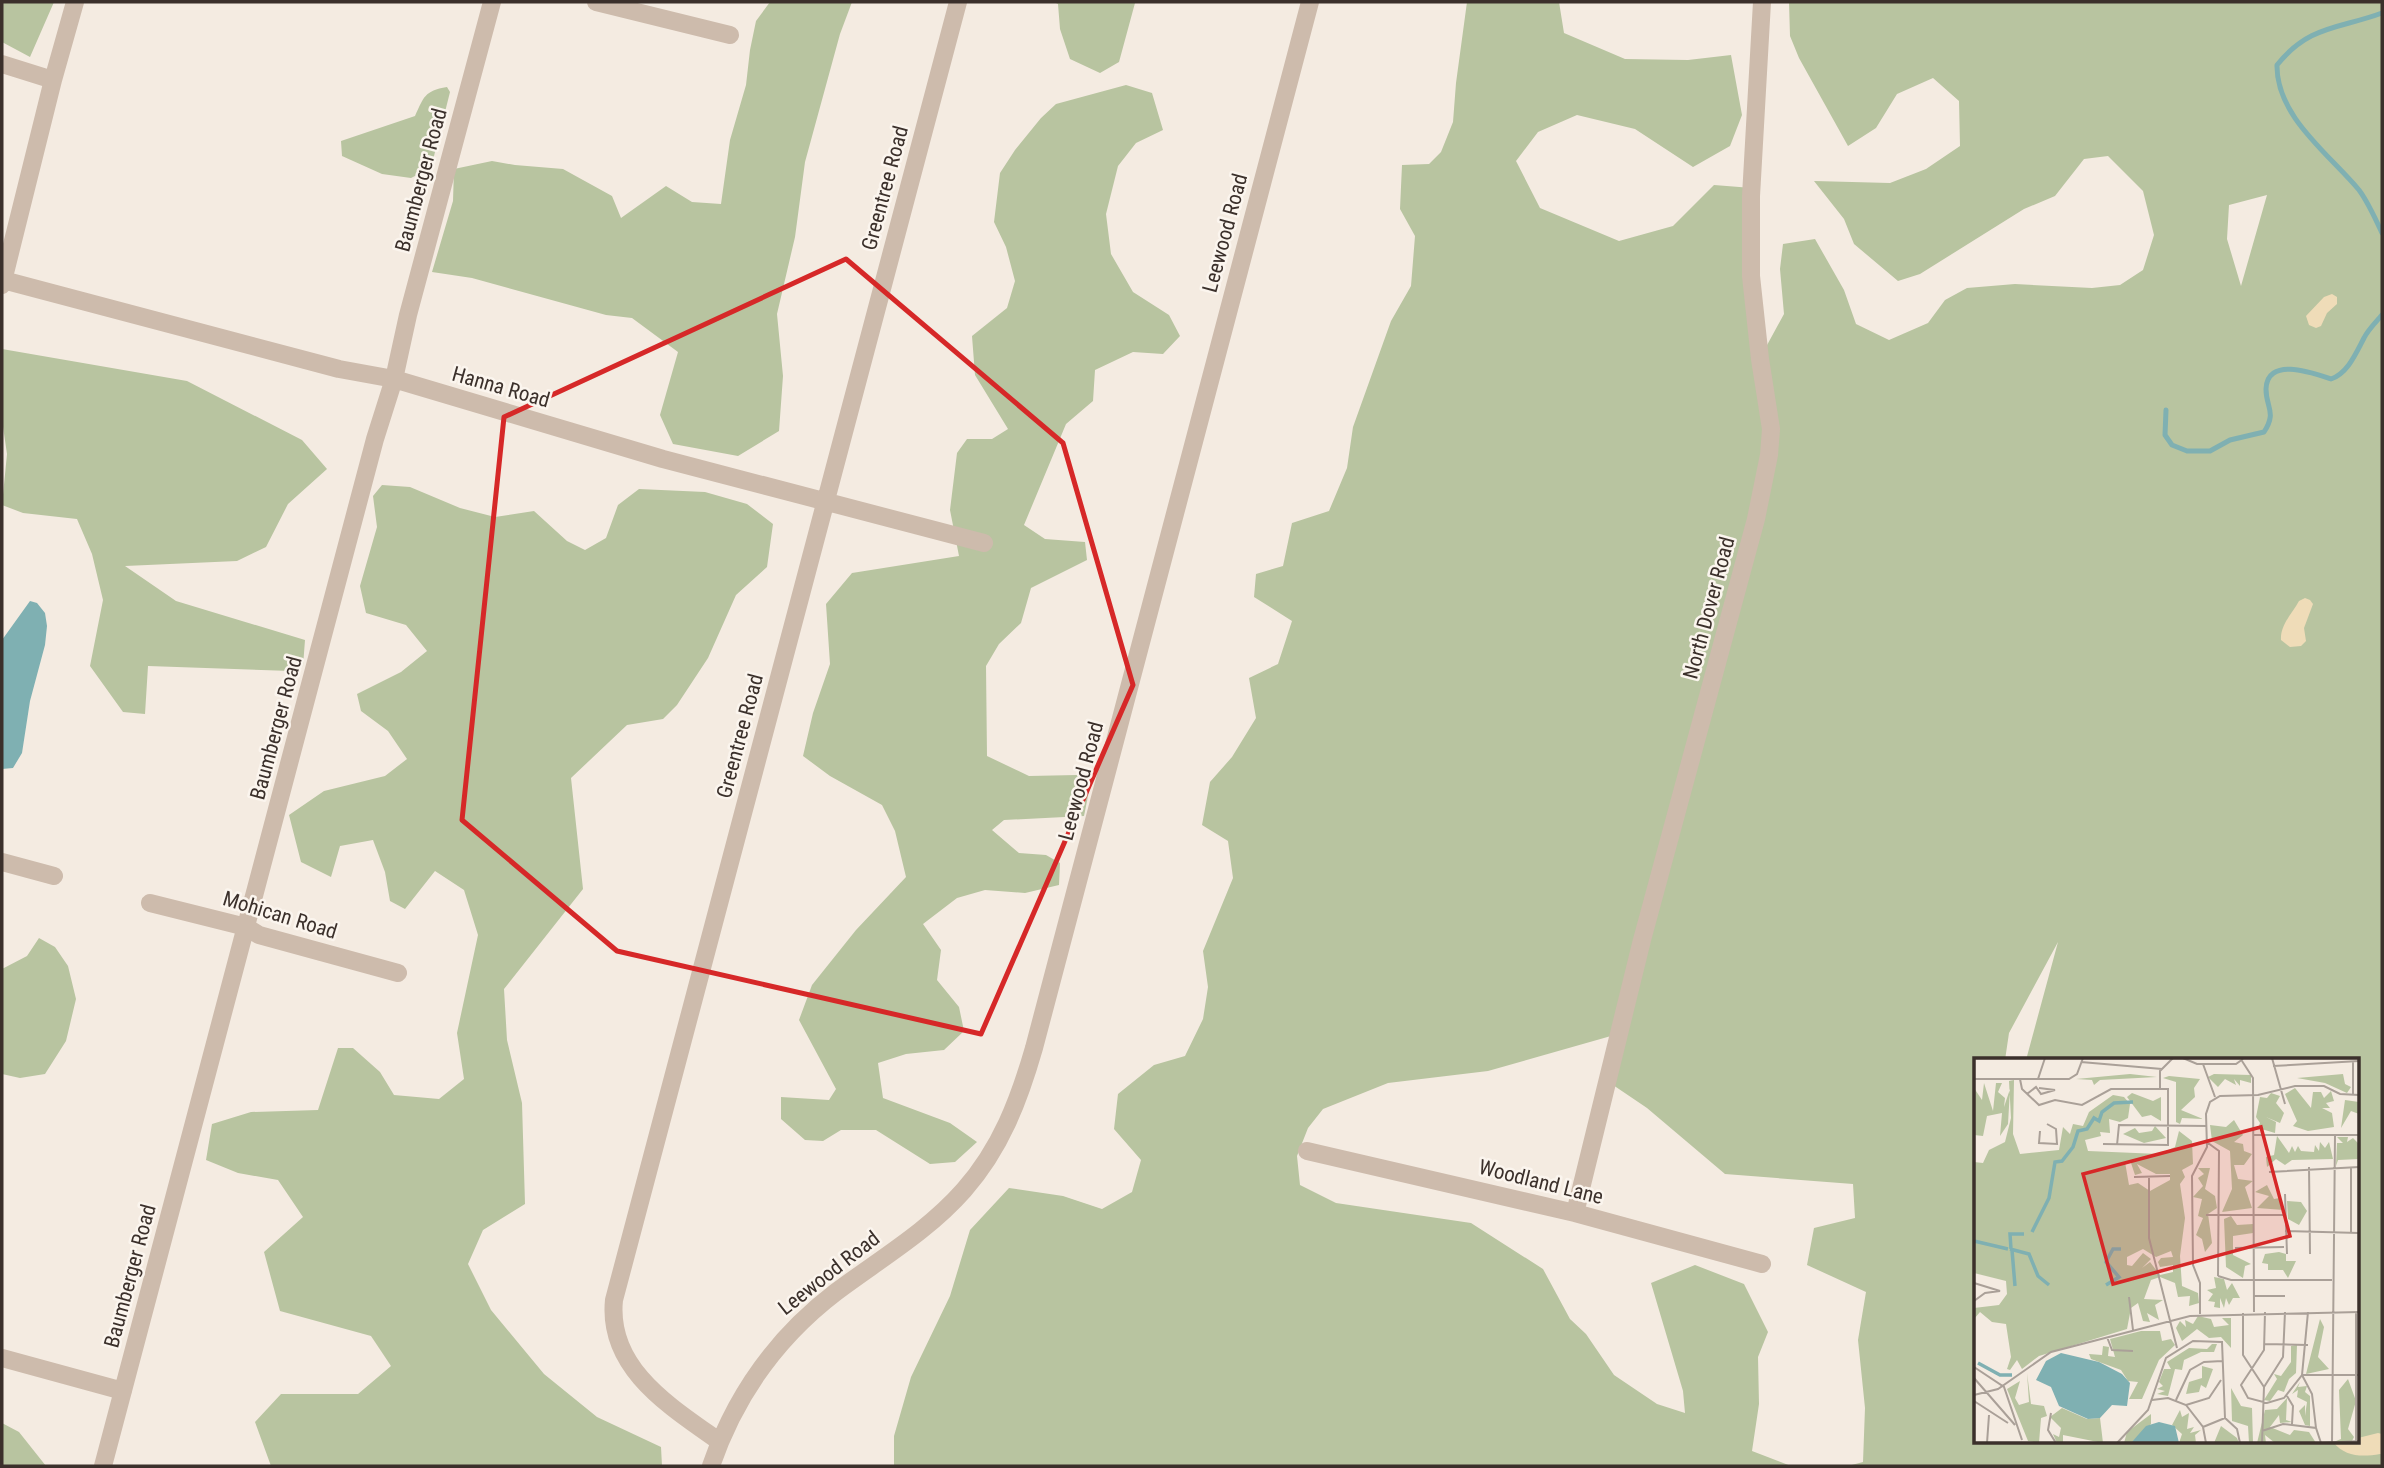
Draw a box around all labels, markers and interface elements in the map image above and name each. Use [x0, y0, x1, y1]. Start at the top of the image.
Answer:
street label: Baumberger Road [390, 106, 452, 254]
street label: Greentree Road [857, 123, 913, 253]
street label: Leewood Road [1198, 171, 1252, 295]
street label: Hanna Road [449, 362, 553, 412]
street label: North Dover Road [1679, 534, 1739, 682]
street label: Baumberger Road [245, 654, 307, 802]
street label: Greentree Road [712, 671, 768, 801]
street label: Leewood Road [1054, 719, 1108, 843]
street label: Mohican Road [220, 886, 340, 944]
inset map [1974, 1058, 2360, 1444]
street label: Woodland Lane [1476, 1155, 1606, 1209]
street label: Baumberger Road [99, 1202, 161, 1350]
street label: Leewood Road [774, 1226, 884, 1320]

